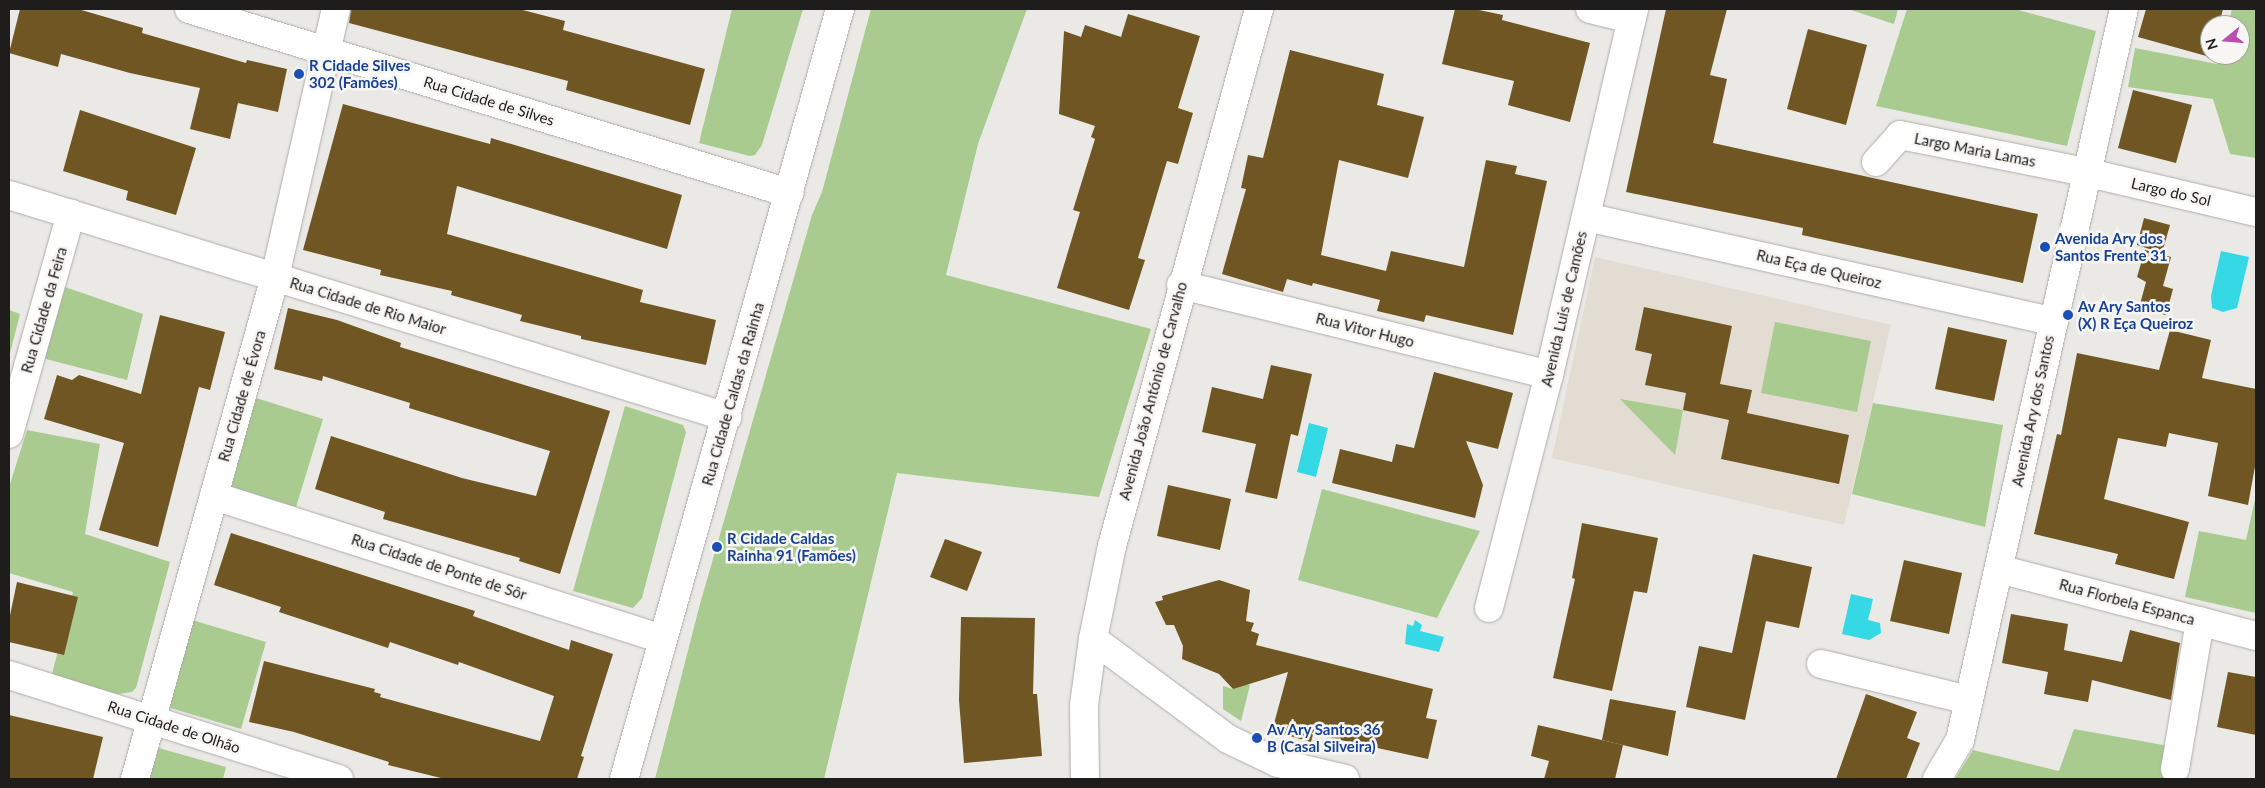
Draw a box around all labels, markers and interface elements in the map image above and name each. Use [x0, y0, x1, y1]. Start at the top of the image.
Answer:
north arrow [2200, 15, 2250, 65]
text: N [2201, 37, 2221, 52]
place label: R Cidade Silves 302 (Famões) [309, 56, 410, 91]
marker: R Cidade Silves 302 (Famões) [293, 68, 305, 80]
street label: Rua Cidade de Silves [421, 73, 557, 129]
street label: Largo Maria Lamas [1913, 129, 2037, 171]
street label: Largo do Sol [2129, 174, 2213, 210]
street label: Avenida Luis de Camões [1537, 229, 1591, 389]
place label: Avenida Ary dos Santos Frente 31 [2055, 229, 2168, 264]
marker: Avenida Ary dos Santos Frente 31 [2039, 241, 2051, 253]
street label: Rua Cidade da Feira [17, 245, 71, 375]
street label: Rua Eça de Queiroz [1755, 246, 1883, 292]
street label: Rua Cidade de Rio Maior [288, 274, 448, 338]
street label: Avenida João António de Carvalho [1115, 279, 1191, 503]
place label: Av Ary Santos (X) R Eça Queiroz [2078, 297, 2193, 332]
street label: Rua Cidade Caldas da Rainha [698, 300, 768, 488]
street label: Rua Vitor Hugo [1314, 309, 1416, 351]
marker: Av Ary Santos (X) R Eça Queiroz [2062, 309, 2074, 321]
street label: Rua Cidade de Évora [215, 328, 269, 464]
street label: Avenida Ary dos Santos [2008, 333, 2058, 489]
place label: R Cidade Caldas Rainha 91 (Famões) [727, 529, 856, 564]
street label: Rua Cidade de Ponte de Sôr [349, 530, 529, 604]
marker: R Cidade Caldas Rainha 91 (Famões) [711, 541, 723, 553]
street label: Rua Florbela Espanca [2057, 575, 2197, 629]
street label: Rua Cidade de Olhão [105, 697, 243, 757]
place label: Av Ary Santos 36 B (Casal Silveira) [1267, 720, 1382, 755]
marker: Av Ary Santos 36 B (Casal Silveira) [1251, 732, 1263, 744]

